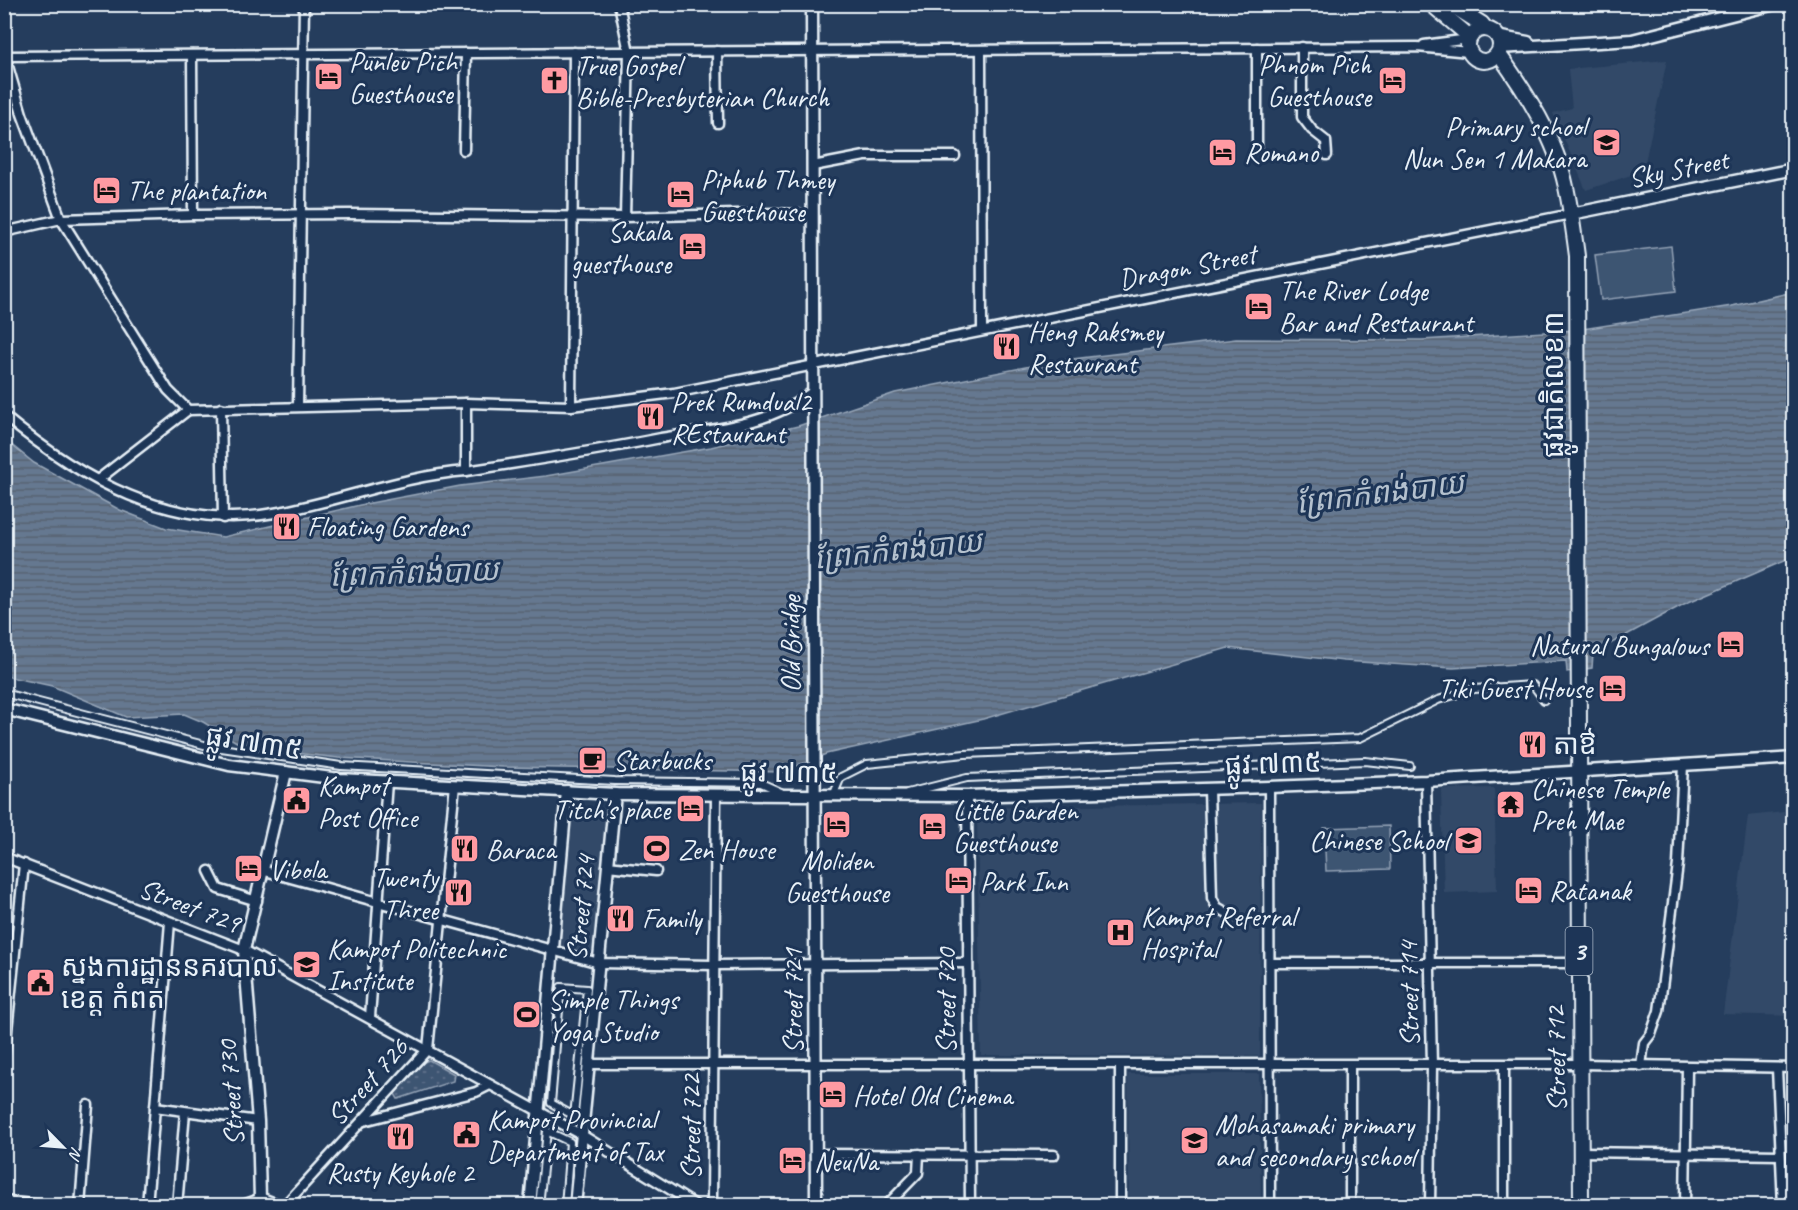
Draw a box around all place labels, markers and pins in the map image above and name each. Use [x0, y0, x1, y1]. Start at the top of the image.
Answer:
place label: Punleu Pich Guesthouse [349, 44, 459, 111]
place label: Phnom Pich Guesthouse [1259, 47, 1373, 114]
place label: True Gospel Bible-Presbyterian Church [576, 48, 830, 115]
hotel icon: Punleu Pich Guesthouse [312, 61, 344, 93]
hotel icon: Phnom Pich Guesthouse [1376, 64, 1408, 96]
church icon: True Gospel Bible-Presbyterian Church [539, 65, 571, 97]
place label: Primary school Nun Sen 1 Makara [1403, 109, 1591, 176]
school or university icon: Primary school Nun Sen 1 Makara [1591, 126, 1623, 158]
place label: Romano [1244, 135, 1320, 170]
hotel icon: Romano [1207, 136, 1239, 168]
place label: Piphub Thmey Guesthouse [701, 162, 837, 229]
place label: The plantation [127, 173, 268, 208]
hotel icon: The plantation [90, 174, 122, 206]
hotel icon: Piphub Thmey Guesthouse [664, 179, 696, 211]
place label: Sakala guesthouse [571, 214, 674, 281]
hotel icon: Sakala guesthouse [676, 231, 708, 263]
place label: The River Lodge Bar and Restaurant [1279, 273, 1476, 340]
hotel icon: The River Lodge Bar and Restaurant [1242, 290, 1274, 322]
place label: Heng Raksmey Restaurant [1028, 314, 1165, 381]
restaurant icon: Heng Raksmey Restaurant [991, 331, 1023, 363]
place label: Prek Rumdual2 REstaurant [671, 384, 813, 451]
restaurant icon: Prek Rumdual2 REstaurant [634, 401, 666, 433]
place label: Floating Gardens [307, 509, 471, 544]
restaurant icon: Floating Gardens [270, 510, 302, 542]
place label: Natural Bungalows [1530, 628, 1711, 663]
hotel icon: Natural Bungalows [1714, 629, 1746, 661]
place label: Tiki Guest House [1438, 671, 1594, 706]
hotel icon: Tiki Guest House [1597, 672, 1629, 704]
place label: តាឳ [1553, 727, 1597, 762]
restaurant icon: តាឳ [1516, 728, 1548, 760]
place label: Starbucks [613, 743, 713, 778]
cafe icon: Starbucks [576, 744, 608, 776]
place label: Kampot Post Office [318, 768, 419, 835]
place label: Chinese Temple Preh Mae [1531, 771, 1671, 838]
public building icon: Kampot Post Office [281, 785, 313, 817]
temple icon: Chinese Temple Preh Mae [1494, 788, 1526, 820]
place label: Titch's place [554, 792, 672, 827]
hotel icon: Titch's place [675, 793, 707, 825]
place label: Little Garden Guesthouse [953, 793, 1079, 860]
hotel icon: Moliden Guesthouse [821, 808, 853, 840]
hotel icon: Little Garden Guesthouse [916, 810, 948, 842]
place label: Chinese School [1309, 823, 1453, 858]
school or university icon: Chinese School [1453, 824, 1485, 856]
place label: Baraca [486, 832, 558, 867]
place label: Zen House [678, 832, 777, 867]
restaurant icon: Baraca [449, 833, 481, 865]
sports icon: Zen House [641, 833, 673, 865]
place label: Moliden Guesthouse [785, 843, 891, 910]
place label: Vibola [269, 852, 329, 887]
hotel icon: Vibola [232, 853, 264, 885]
place label: Twenty Three [373, 860, 440, 927]
place label: Park Inn [980, 864, 1069, 899]
hotel icon: Park Inn [943, 865, 975, 897]
place label: Ratanak [1549, 873, 1633, 908]
hotel icon: Ratanak [1512, 874, 1544, 906]
restaurant icon: Twenty Three [443, 877, 475, 909]
place label: Kampot Referral Hospital [1141, 899, 1301, 966]
place label: Family [642, 901, 704, 936]
restaurant icon: Family [605, 902, 637, 934]
hospital icon: Kampot Referral Hospital [1104, 916, 1136, 948]
place label: Kampot Politechnic Institute [327, 931, 508, 998]
school or university icon: Kampot Politechnic Institute [290, 948, 322, 980]
place label: ស្នងការដ្ឋាននគរបាល ខេត្ត កំពត [61, 949, 278, 1016]
public building icon: ស្នងការដ្ឋាននគរបាល ខេត្ត កំពត [24, 966, 56, 998]
place label: Simple Things Yoga Studio [548, 982, 680, 1049]
sports icon: Simple Things Yoga Studio [511, 999, 543, 1031]
place label: Hotel Old Cinema [853, 1078, 1015, 1113]
hotel icon: Hotel Old Cinema [816, 1079, 848, 1111]
place label: Kampot Provincial Department of Tax [487, 1102, 666, 1169]
place label: Mohasamaki primary and secondary school [1215, 1107, 1420, 1174]
public building icon: Kampot Provincial Department of Tax [450, 1119, 482, 1151]
restaurant icon: Rusty Keyhole 2 [384, 1121, 416, 1153]
school or university icon: Mohasamaki primary and secondary school [1178, 1124, 1210, 1156]
place label: NeuNa [814, 1144, 880, 1179]
hotel icon: NeuNa [777, 1145, 809, 1177]
place label: Rusty Keyhole 2 [326, 1155, 476, 1190]

